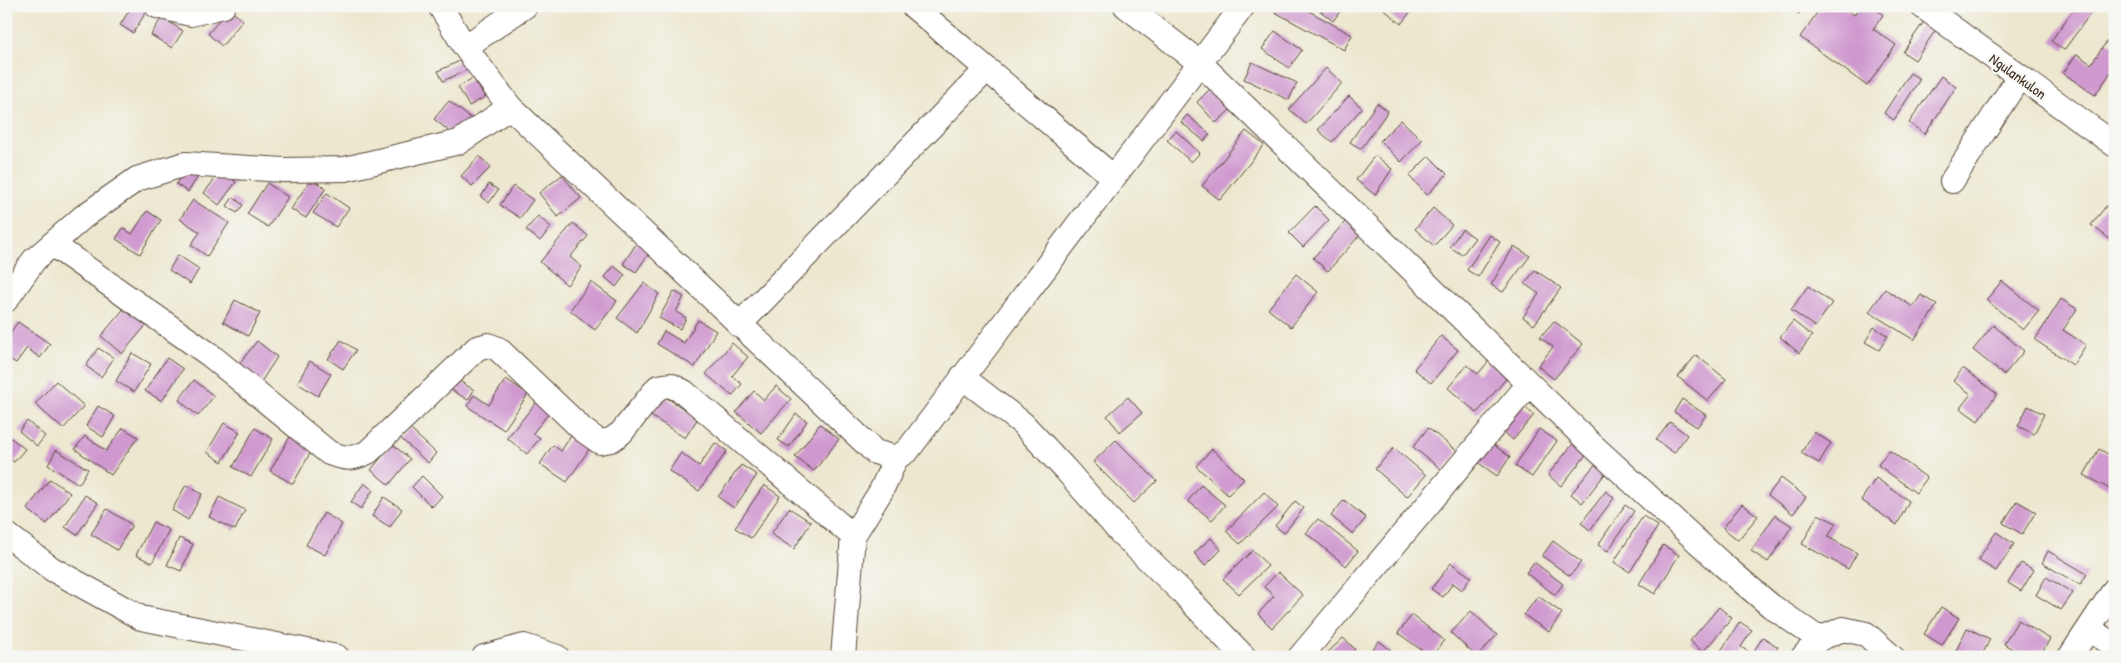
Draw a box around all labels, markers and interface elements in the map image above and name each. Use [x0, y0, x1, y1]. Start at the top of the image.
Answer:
street label: Ngulankulon [1985, 48, 2051, 104]

